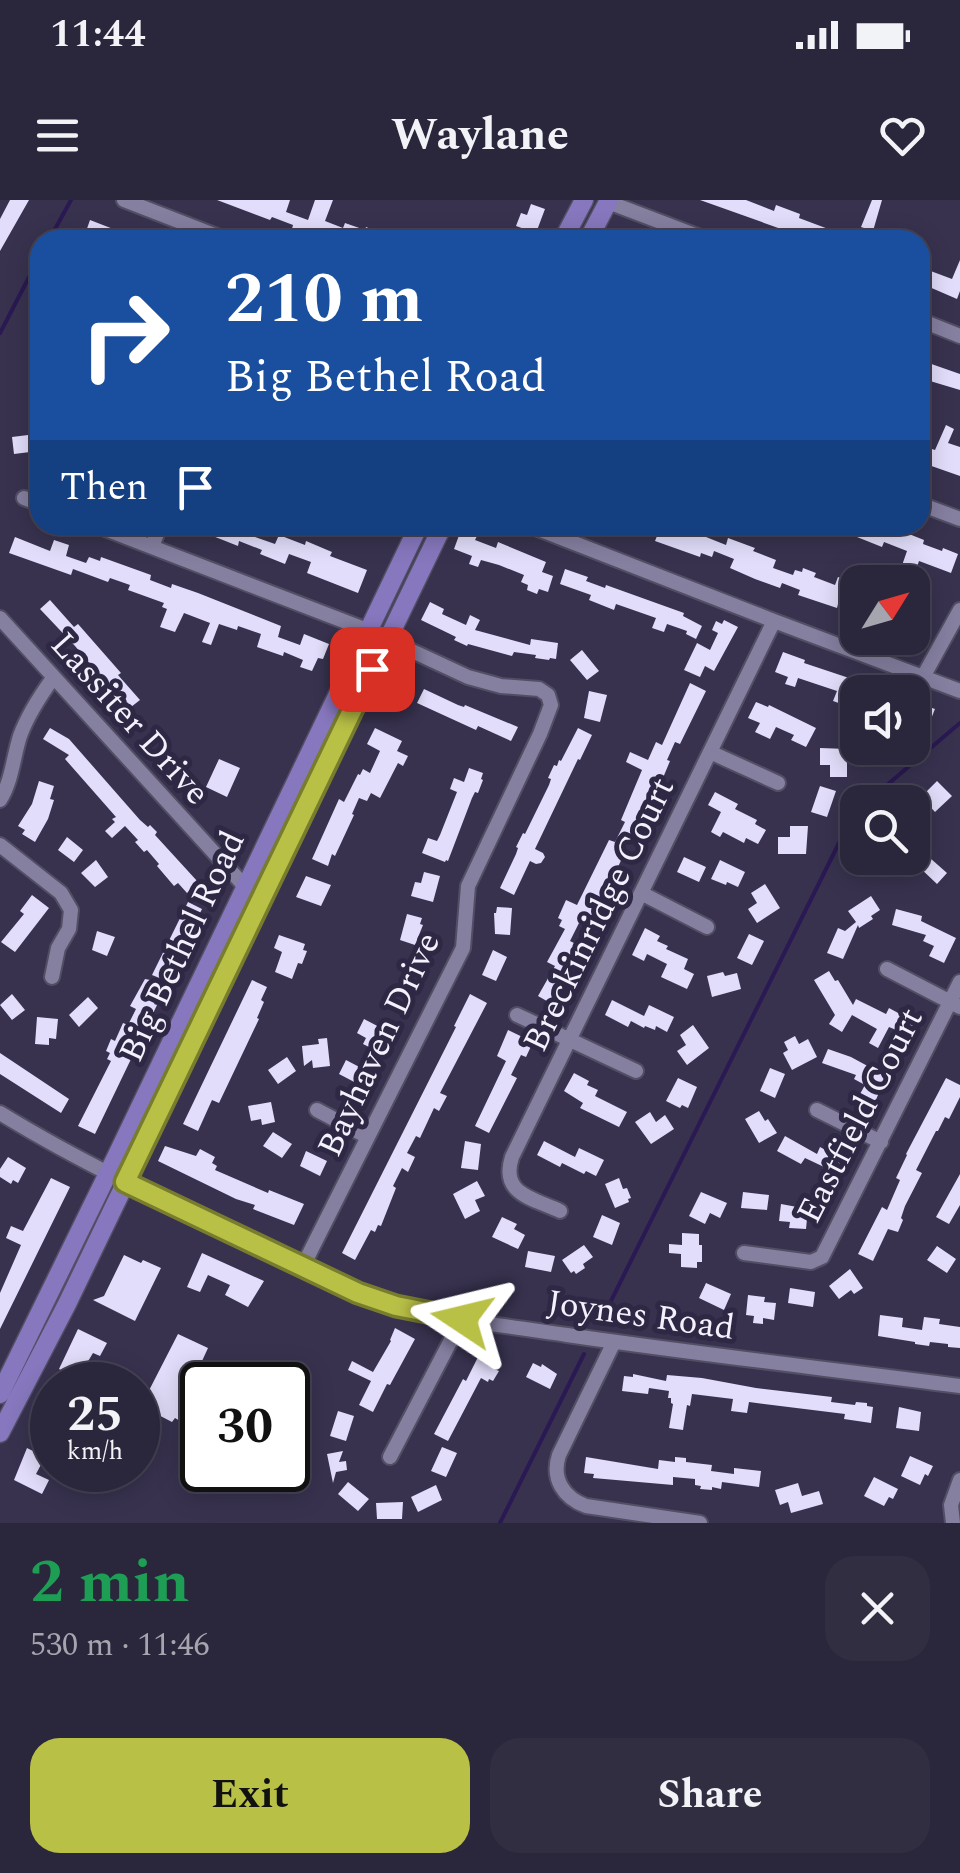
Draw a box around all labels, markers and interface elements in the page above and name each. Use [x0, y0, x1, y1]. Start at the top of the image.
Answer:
text: 11:44 [50, 6, 145, 64]
text: Waylane [391, 101, 569, 170]
icon: menu [30, 108, 85, 163]
icon: heart [875, 108, 930, 163]
text: 210 m [225, 247, 423, 353]
icon: right [60, 270, 190, 400]
text: Big Bethel Road [225, 343, 546, 412]
text: Then [60, 459, 148, 517]
icon: arrive [168, 460, 223, 515]
north arrow [840, 565, 930, 655]
map controls [840, 565, 930, 875]
street label: Lassiter Drive [37, 620, 222, 818]
pin [330, 627, 415, 712]
icon: arrive [345, 642, 400, 697]
button: sound [840, 675, 930, 765]
street label: Breckinridge Court [510, 768, 689, 1061]
button: search [840, 785, 930, 875]
street label: Big Bethel Road [106, 822, 259, 1071]
street label: Bayhaven Drive [304, 923, 455, 1166]
street label: Eastfield Court [783, 999, 937, 1233]
position arrow [410, 1267, 514, 1371]
street label: Joynes Road [544, 1276, 738, 1355]
speed limit sign: 30 [180, 1362, 310, 1492]
text: 25 [67, 1377, 123, 1453]
text: km/h [67, 1433, 123, 1471]
text: 2 min [30, 1537, 190, 1629]
button: close [825, 1556, 930, 1661]
text: 530 m · 11:46 [30, 1621, 210, 1670]
button: Exit [30, 1738, 470, 1853]
button: Share [490, 1738, 930, 1853]

